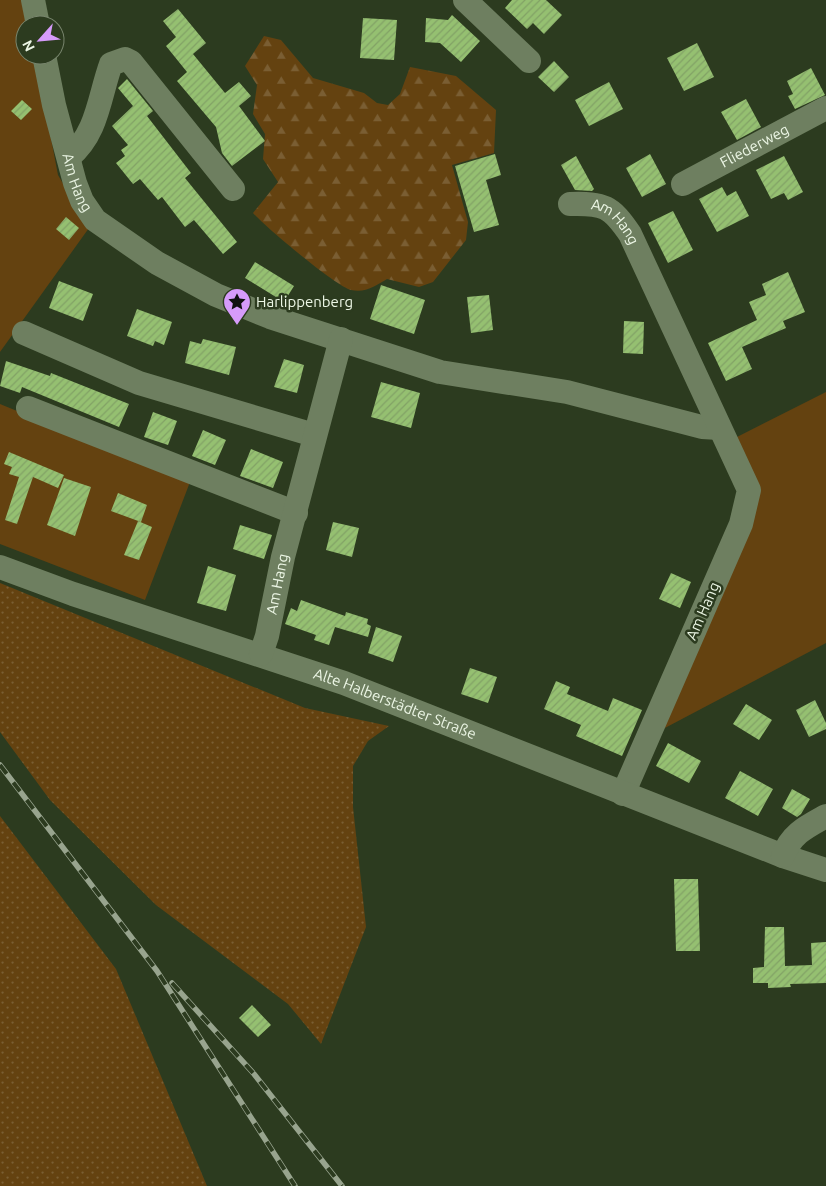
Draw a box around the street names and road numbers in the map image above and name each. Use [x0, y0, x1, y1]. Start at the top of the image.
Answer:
street label: Fliederweg [717, 120, 792, 171]
street label: Am Hang [59, 151, 96, 215]
street label: Am Hang [590, 195, 643, 247]
street label: Am Hang [263, 552, 291, 616]
street label: Am Hang [682, 579, 723, 642]
street label: Alte Halberstädter Straße [312, 665, 479, 742]

